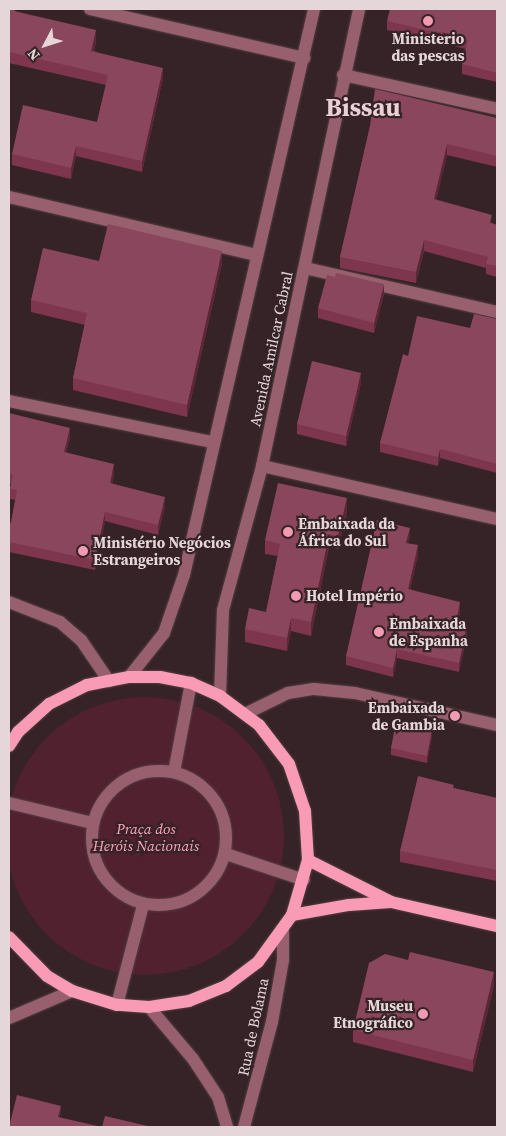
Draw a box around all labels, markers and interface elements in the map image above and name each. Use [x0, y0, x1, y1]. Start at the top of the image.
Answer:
marker: Ministerio das pescas [422, 15, 434, 27]
north arrow [20, 20, 70, 70]
place label: Ministerio das pescas [391, 29, 465, 64]
text: N [23, 44, 44, 65]
district label: Bissau [326, 92, 400, 122]
street label: Avenida Amilcar Cabral [246, 270, 296, 428]
place label: Embaixada da África do Sul [298, 514, 395, 549]
marker: Embaixada da África do Sul [282, 526, 294, 538]
place label: Ministério Negócios Estrangeiros [93, 533, 231, 568]
marker: Ministério Negócios Estrangeiros [77, 545, 89, 557]
place label: Hotel Império [306, 587, 403, 605]
marker: Hotel Império [290, 590, 302, 602]
place label: Embaixada de Espanha [389, 614, 468, 649]
marker: Embaixada de Espanha [373, 626, 385, 638]
place label: Embaixada de Gambia [368, 698, 445, 733]
marker: Embaixada de Gambia [449, 710, 461, 722]
park label: Praça dos Heróis Nacionais [93, 819, 199, 854]
street label: Rua de Bolama [234, 976, 272, 1078]
place label: Museu Etnográfico [333, 996, 413, 1031]
marker: Museu Etnográfico [417, 1008, 429, 1020]

